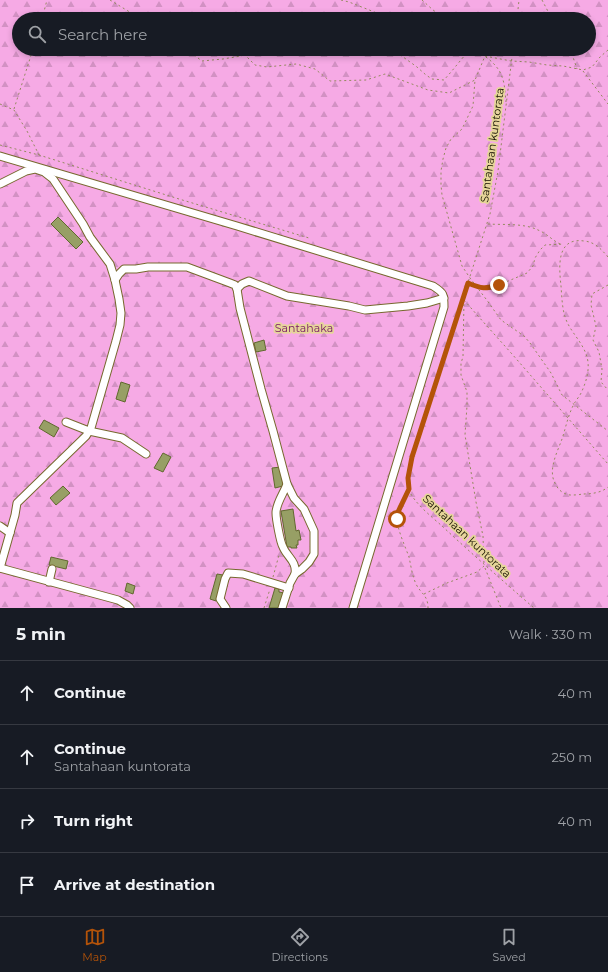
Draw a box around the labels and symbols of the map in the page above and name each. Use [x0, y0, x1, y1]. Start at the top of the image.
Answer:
street label: Santahaan kuntorata [477, 87, 507, 203]
route end [490, 276, 508, 294]
park label: Santahaka [275, 321, 333, 335]
street label: Santahaan kuntorata [420, 491, 514, 581]
route start [388, 510, 406, 528]

